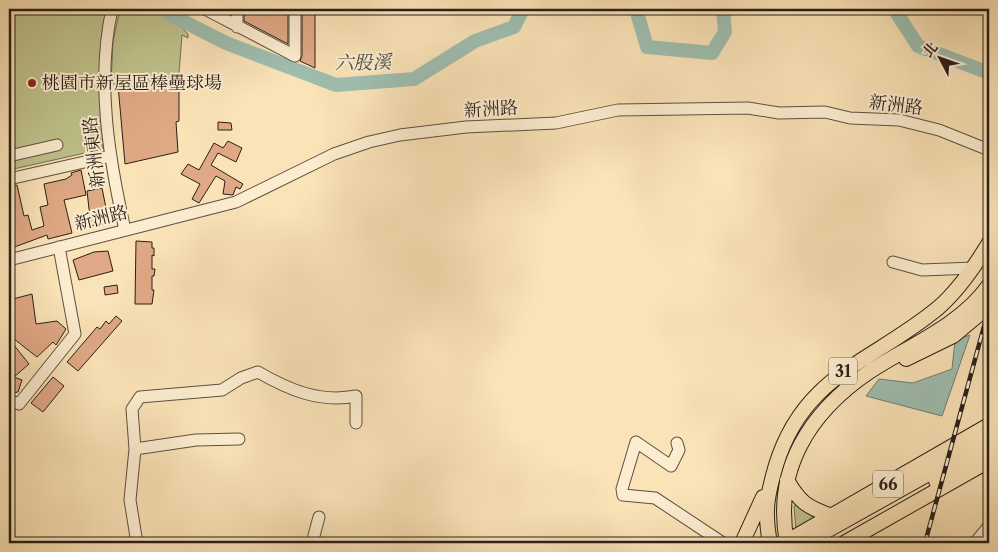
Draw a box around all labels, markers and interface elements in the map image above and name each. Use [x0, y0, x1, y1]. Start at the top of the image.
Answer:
north arrow [916, 32, 966, 82]
text: 北 [919, 38, 942, 61]
water label: 六股溪 [334, 50, 394, 74]
place label: 桃園市新屋區棒壘球場 [42, 72, 222, 94]
marker: 桃園市新屋區棒壘球場 [26, 77, 38, 89]
street label: 新洲路 [868, 91, 924, 119]
street label: 新洲路 [463, 97, 519, 121]
street label: 新洲東路 [79, 115, 109, 189]
street label: 新洲路 [72, 201, 130, 235]
road number: 31 [829, 358, 857, 384]
road number: 66 [873, 470, 903, 498]

